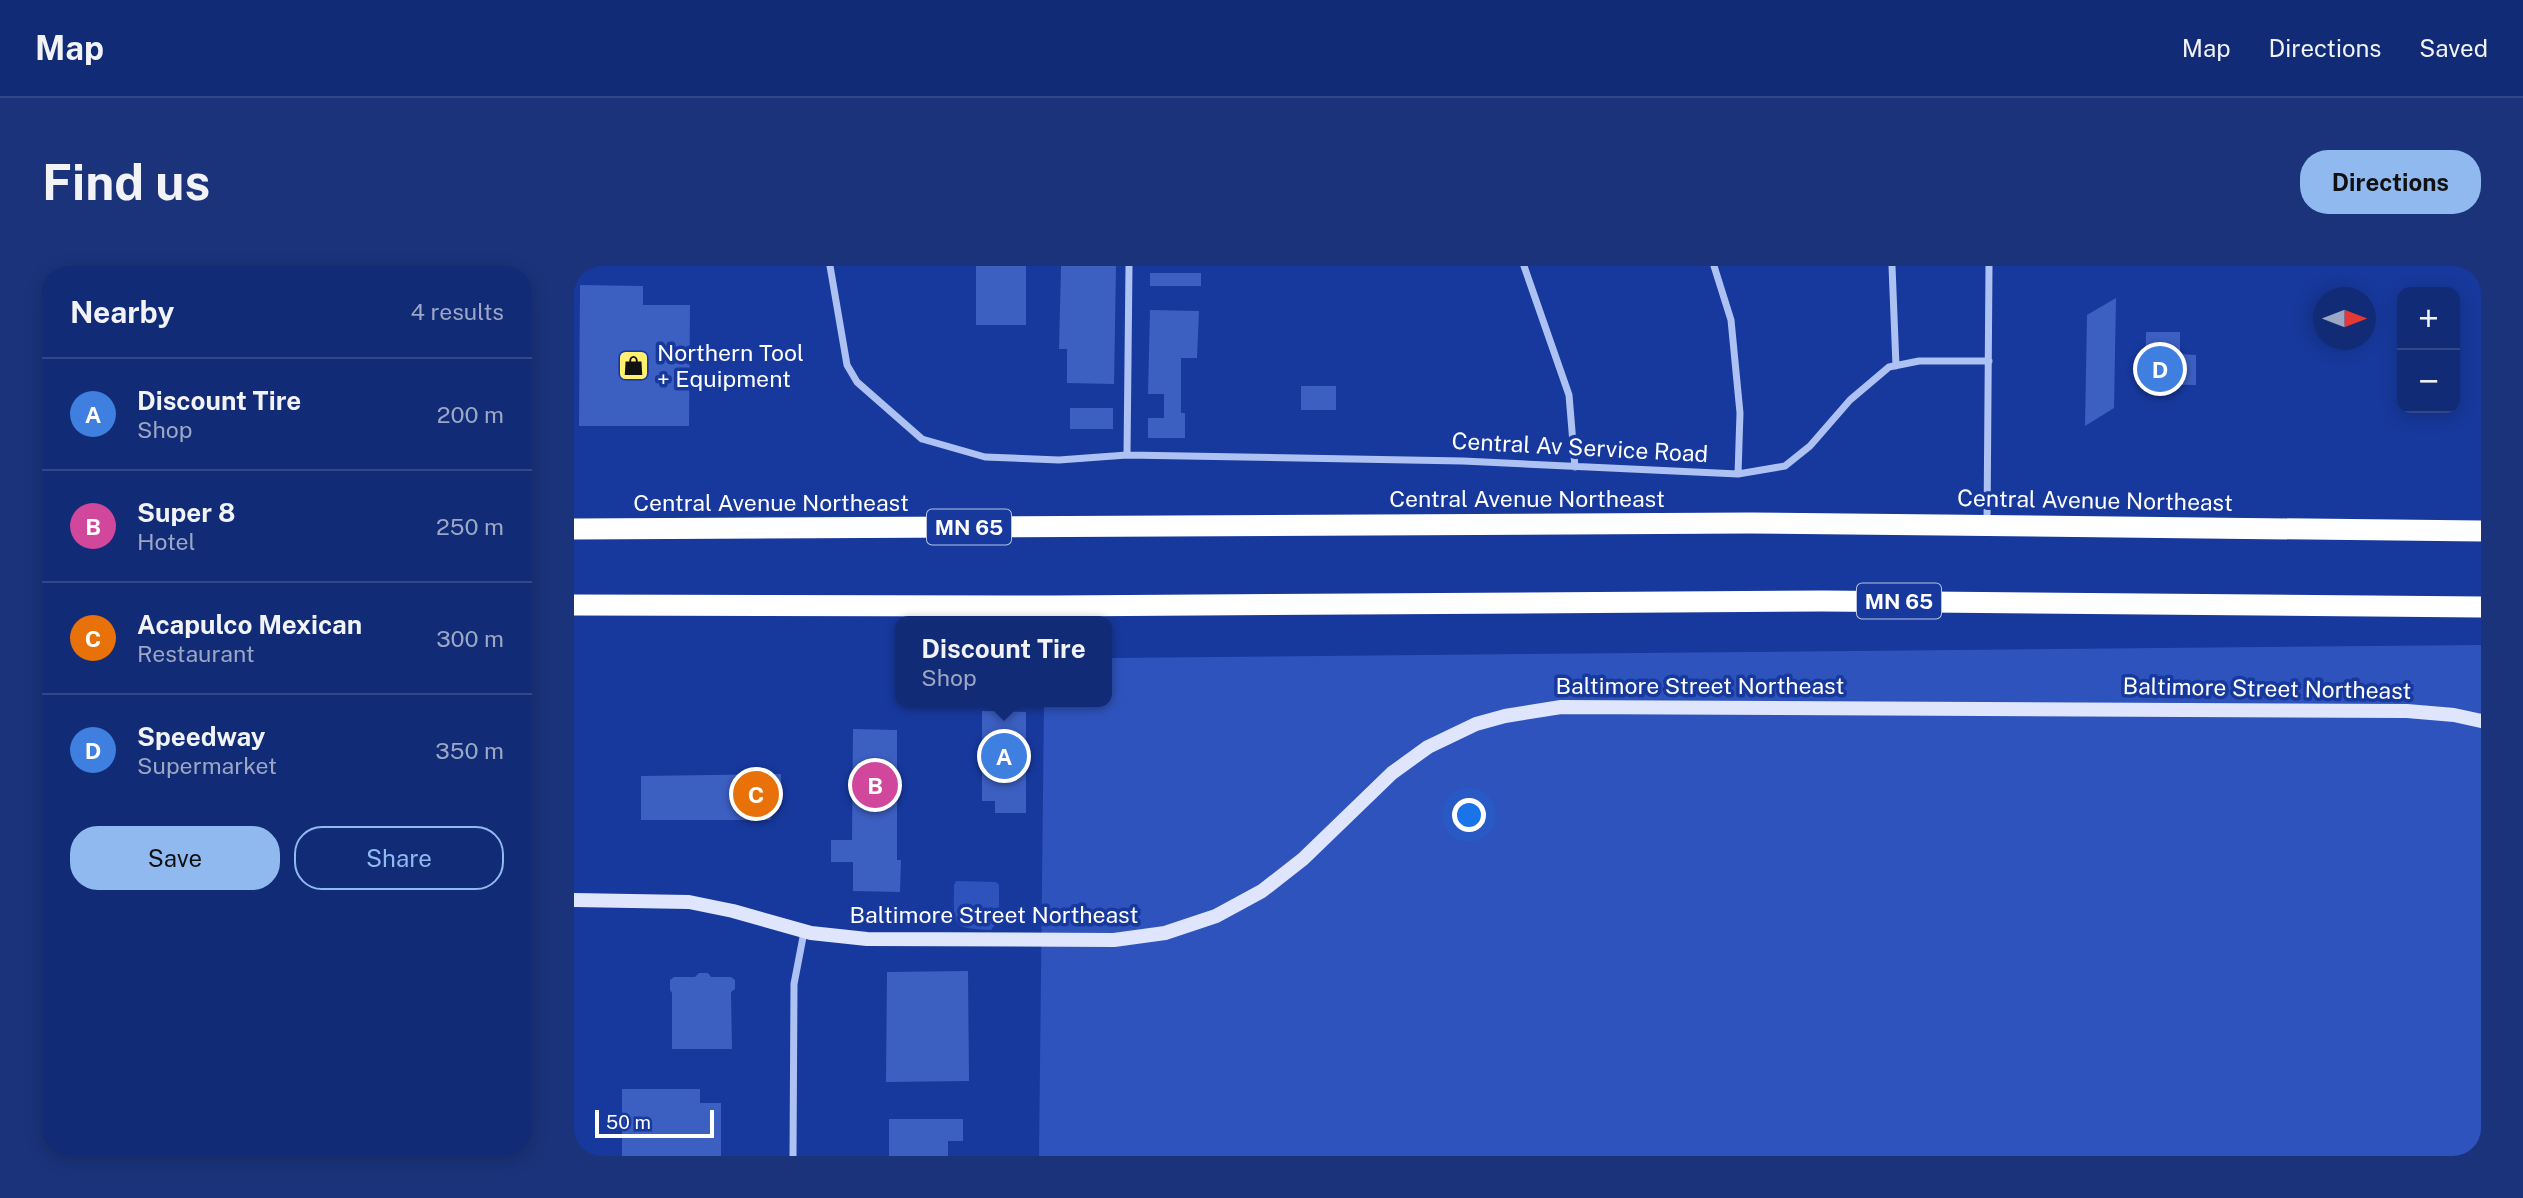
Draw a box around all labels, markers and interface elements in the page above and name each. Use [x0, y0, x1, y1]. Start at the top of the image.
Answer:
text: Map [35, 29, 104, 67]
text: Map [2182, 34, 2231, 62]
text: Directions [2269, 34, 2381, 62]
text: Saved [2419, 34, 2488, 62]
button: Directions [2300, 150, 2481, 214]
text: Find us [42, 153, 210, 211]
north arrow [2313, 287, 2376, 350]
map controls [2397, 287, 2460, 413]
button: + [2397, 287, 2460, 350]
text: Nearby [70, 294, 174, 330]
text: 4 results [410, 298, 504, 325]
place label: Northern Tool + Equipment [657, 339, 804, 392]
pin: D [2137, 343, 2183, 395]
shop icon: Northern Tool + Equipment [617, 348, 651, 382]
button: − [2397, 350, 2460, 413]
text: Discount Tire [137, 385, 301, 416]
text: A [85, 401, 101, 428]
text: 200 m [437, 401, 504, 428]
text: Shop [137, 416, 192, 443]
street label: Central Av Service Road [1451, 427, 1709, 467]
street label: Central Avenue Northeast [1957, 484, 2233, 516]
street label: Central Avenue Northeast [1389, 485, 1665, 512]
street label: Central Avenue Northeast [633, 489, 909, 516]
text: Super 8 [137, 497, 235, 528]
road number: MN 65 [927, 510, 1011, 544]
text: B [85, 513, 101, 540]
text: 250 m [436, 513, 504, 540]
text: Hotel [137, 528, 196, 555]
road number: MN 65 [1857, 584, 1941, 618]
text: Acapulco Mexican [137, 609, 362, 640]
popup [895, 616, 1112, 707]
text: C [85, 625, 101, 652]
text: 300 m [436, 625, 504, 652]
text: Discount Tire [921, 633, 1086, 664]
text: Restaurant [137, 640, 255, 667]
text: Shop [921, 664, 977, 691]
street label: Baltimore Street Northeast [1556, 672, 1844, 699]
street label: Baltimore Street Northeast [2122, 672, 2412, 704]
text: Speedway [137, 721, 265, 752]
pin: A [981, 730, 1027, 782]
text: D [85, 737, 101, 764]
text: 350 m [435, 737, 504, 764]
text: Supermarket [137, 752, 277, 779]
pin: B [852, 759, 898, 811]
pin: C [733, 768, 779, 820]
your location [1452, 798, 1486, 832]
button: Save [70, 826, 280, 890]
button: Share [294, 826, 504, 890]
street label: Baltimore Street Northeast [850, 901, 1138, 928]
scale bar [595, 1107, 714, 1139]
text: 50 m [606, 1111, 651, 1133]

